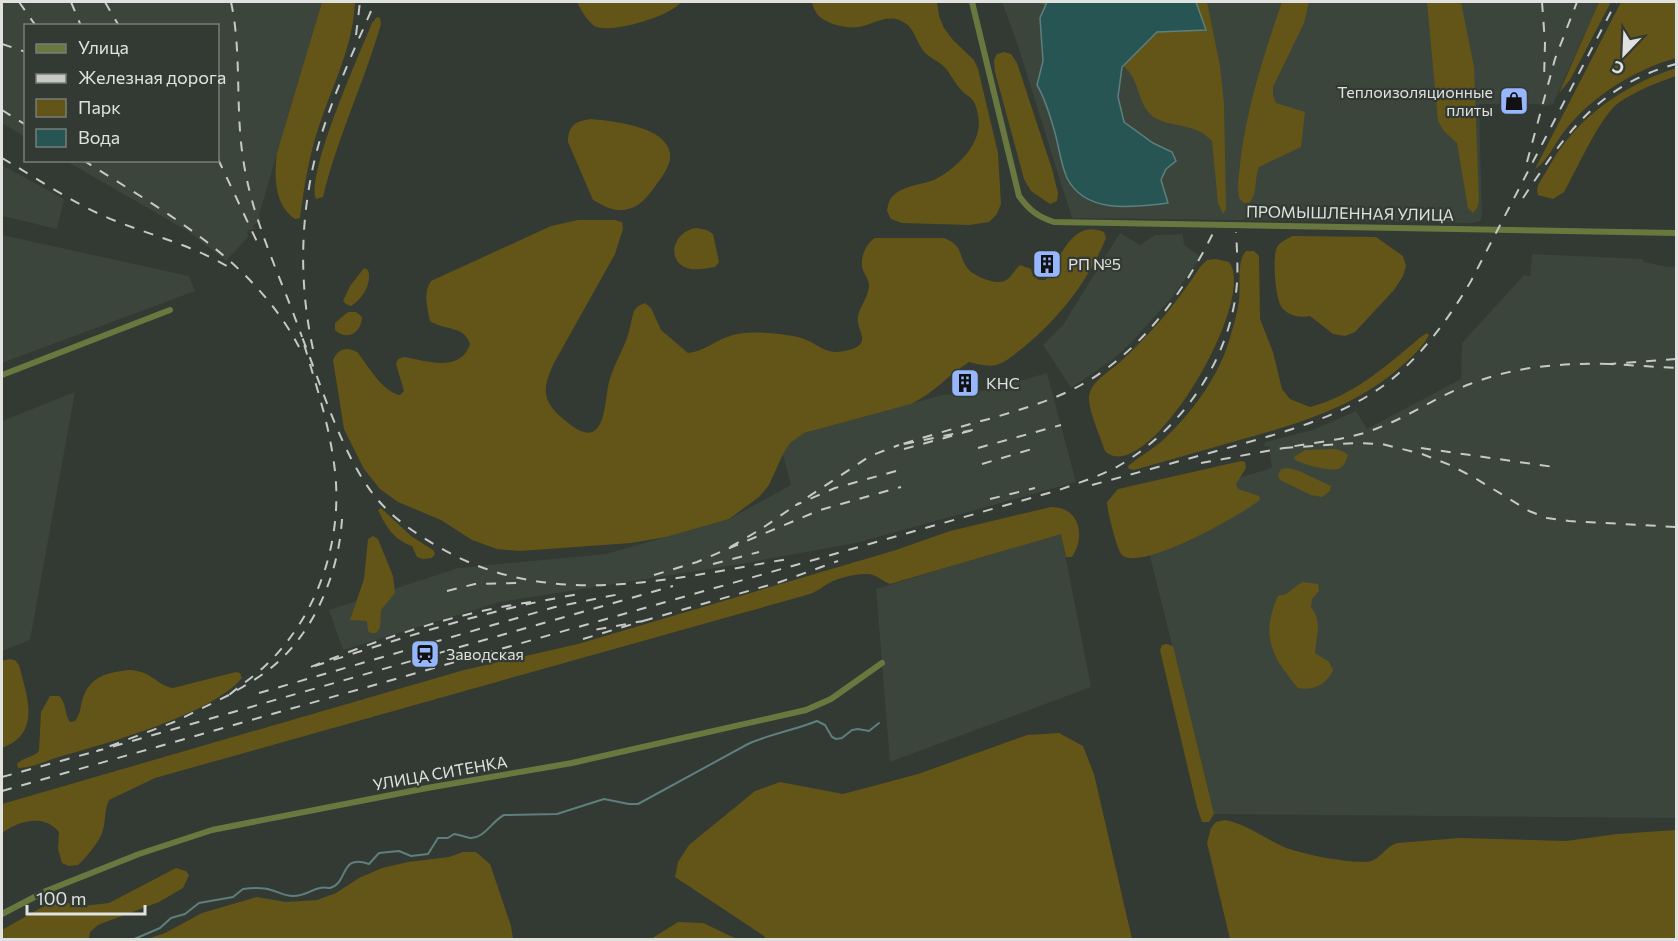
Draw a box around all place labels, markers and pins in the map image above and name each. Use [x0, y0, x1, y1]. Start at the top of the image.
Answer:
place label: Теплоизоляционные плиты [1337, 82, 1493, 119]
shop icon: Теплоизоляционные плиты [1498, 85, 1530, 117]
building icon: РП №5 [1031, 248, 1063, 280]
place label: РП №5 [1068, 254, 1121, 273]
building icon: КНС [949, 367, 981, 399]
place label: КНС [986, 373, 1020, 392]
station icon: Заводская [409, 638, 441, 670]
place label: Заводская [446, 644, 524, 663]

